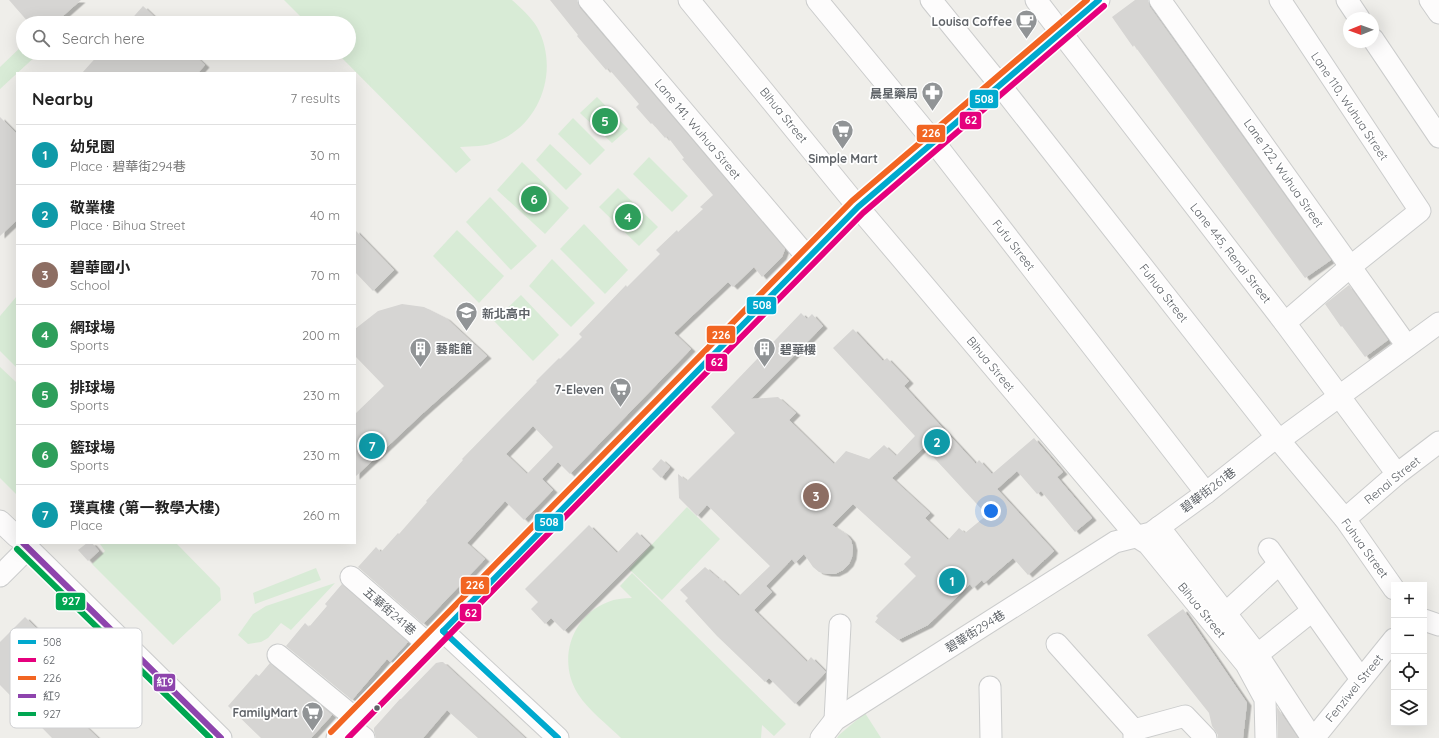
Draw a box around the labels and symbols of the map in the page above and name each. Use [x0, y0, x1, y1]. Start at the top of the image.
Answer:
cafe icon: Louisa Coffee [1014, 8, 1040, 41]
north arrow [1343, 12, 1379, 48]
place label: Louisa Coffee [931, 14, 1012, 29]
street label: Lane 110, Wuhua Street [1308, 49, 1392, 163]
street label: Lane 141, Wuhua Street [652, 76, 744, 182]
pharmacy icon: 晨星藥局 [920, 80, 946, 113]
street label: Bihua Street [757, 84, 811, 146]
place label: 晨星藥局 [870, 86, 918, 101]
line badge: 508 [969, 89, 999, 109]
text: 508 [974, 92, 994, 106]
pin: 5 [592, 106, 618, 136]
line badge: 62 [959, 111, 982, 130]
text: 62 [965, 113, 977, 127]
street label: Lane 122, Wuhua Street [1241, 116, 1327, 230]
supermarket icon: Simple Mart [830, 118, 856, 151]
line badge: 226 [916, 124, 946, 143]
text: 226 [922, 126, 940, 140]
place label: Simple Mart [808, 151, 878, 166]
pin: 6 [521, 184, 547, 214]
street label: Lane 445, Renai Street [1187, 200, 1275, 306]
pin: 4 [615, 202, 641, 232]
street label: Fufu Street [989, 216, 1039, 274]
street label: Fuhua Street [1136, 261, 1192, 325]
line badge: 508 [746, 296, 777, 315]
text: 508 [752, 298, 772, 312]
school or university icon: 新北高中 [454, 300, 480, 333]
place label: 新北高中 [482, 306, 530, 321]
line badge: 226 [706, 325, 736, 344]
text: 226 [712, 328, 730, 342]
street label: Bihua Street [964, 333, 1018, 395]
building icon: 藝能館 [407, 335, 433, 368]
building icon: 碧華樓 [751, 336, 777, 369]
place label: 藝能館 [436, 341, 472, 356]
place label: 碧華樓 [780, 342, 816, 357]
line badge: 62 [705, 353, 728, 372]
text: 62 [711, 355, 723, 369]
supermarket icon: 7-Eleven [607, 376, 633, 409]
place label: 7-Eleven [555, 382, 604, 397]
pin: 2 [924, 427, 950, 457]
pin: 7 [359, 431, 385, 461]
street label: Renai Street [1361, 453, 1423, 507]
street label: 碧華街261巷 [1177, 464, 1239, 516]
pin: 3 [803, 481, 829, 511]
your location [981, 501, 1001, 521]
line badge: 508 [534, 513, 564, 532]
text: 508 [539, 515, 559, 529]
street label: Fuhua Street [1338, 515, 1392, 581]
pin: 1 [939, 566, 965, 596]
line badge: 226 [460, 576, 490, 595]
text: 226 [466, 578, 484, 592]
street label: Bihua Street [1175, 579, 1229, 641]
street label: 五華街241巷 [360, 584, 420, 638]
line badge: 927 [55, 592, 86, 611]
text: 927 [62, 594, 80, 608]
line badge: 62 [459, 603, 482, 622]
text: 62 [465, 606, 477, 620]
street label: 碧華街294巷 [942, 607, 1008, 655]
legend [10, 628, 142, 728]
text: 508 [43, 635, 62, 649]
street label: Fenziwei Street [1322, 651, 1386, 725]
text: 62 [43, 653, 55, 667]
text: 226 [43, 671, 61, 685]
line badge: 紅9 [153, 673, 176, 692]
text: 紅9 [156, 675, 174, 689]
text: 紅9 [43, 689, 60, 703]
supermarket icon: FamilyMart [300, 699, 326, 732]
unlabelled marker [372, 703, 382, 713]
place label: FamilyMart [232, 705, 298, 720]
text: 927 [43, 707, 61, 721]

